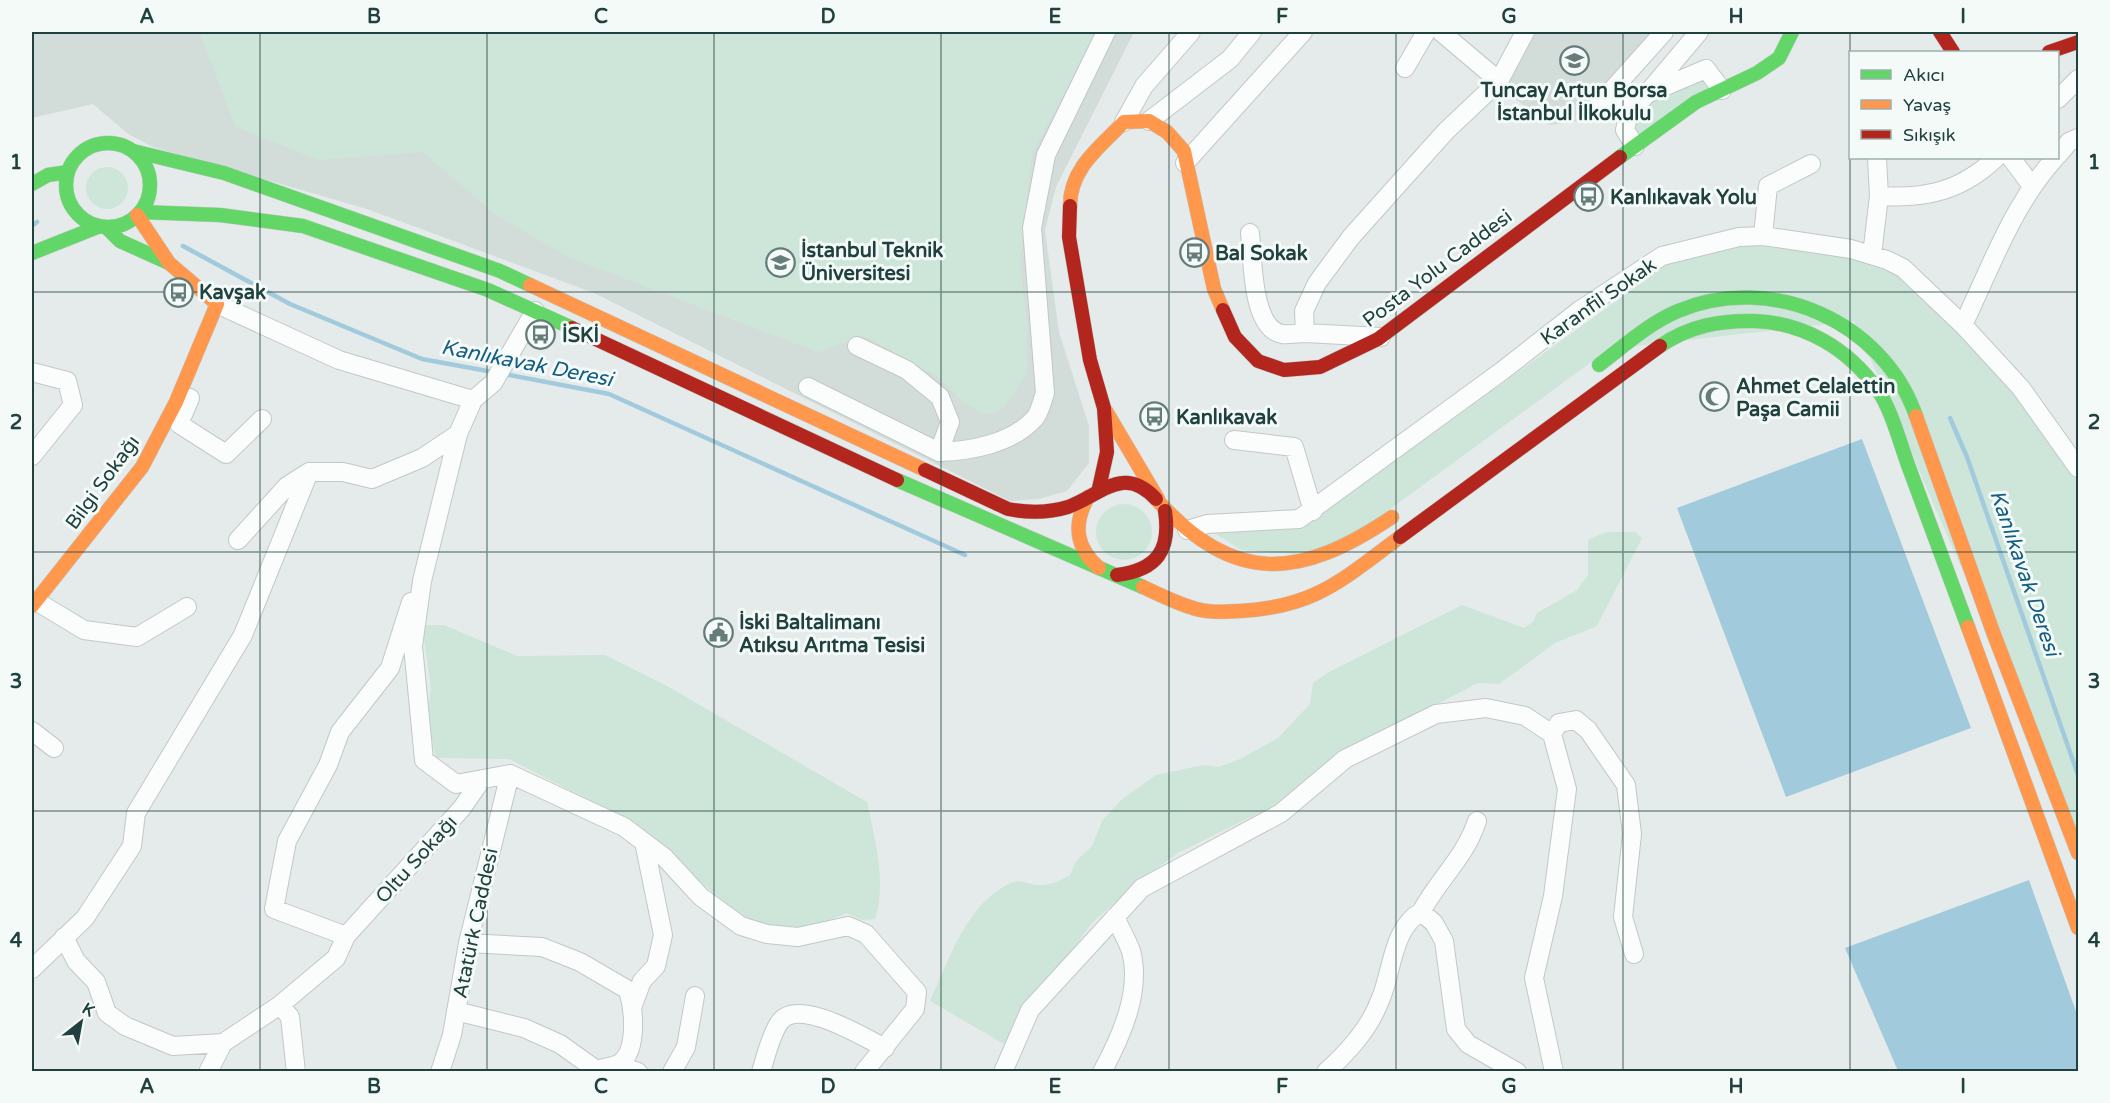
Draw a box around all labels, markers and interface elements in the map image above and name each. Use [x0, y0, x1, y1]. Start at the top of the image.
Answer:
text: A [140, 5, 155, 29]
text: B [367, 5, 381, 29]
text: C [594, 5, 608, 29]
text: D [820, 5, 836, 29]
text: E [1049, 5, 1062, 29]
text: F [1276, 5, 1288, 29]
text: G [1501, 5, 1517, 29]
text: H [1728, 5, 1744, 29]
text: I [1960, 5, 1966, 29]
school or university icon: Tuncay Artun Borsa İstanbul İlkokulu [1558, 44, 1590, 76]
legend [1849, 51, 2059, 159]
text: Akıcı [1903, 64, 1945, 86]
place label: Tuncay Artun Borsa İstanbul İlkokulu [1479, 79, 1668, 126]
text: Yavaş [1903, 94, 1951, 116]
text: Sıkışık [1903, 124, 1956, 146]
text: 1 [10, 151, 22, 175]
text: 1 [2088, 151, 2100, 175]
bus stop icon: Kanlıkavak Yolu [1573, 181, 1605, 213]
place label: Kanlıkavak Yolu [1610, 186, 1757, 210]
street label: Posta Yolu Caddesi [1358, 205, 1517, 333]
bus stop icon: Bal Sokak [1178, 237, 1210, 269]
place label: İstanbul Teknik Üniversitesi [801, 238, 943, 286]
place label: Bal Sokak [1215, 242, 1308, 266]
school or university icon: İstanbul Teknik Üniversitesi [764, 246, 796, 278]
street label: Karanfil Sokak [1536, 253, 1661, 351]
bus stop icon: Kavşak [162, 276, 194, 308]
place label: Kavşak [199, 281, 266, 305]
bus stop icon: İSKİ [525, 319, 557, 351]
place label: İSKİ [562, 323, 599, 348]
water label: Kanlıkavak Deresi [439, 335, 617, 393]
place label: Ahmet Celalettin Paşa Camii [1736, 375, 1895, 422]
mosque icon: Ahmet Celalettin Paşa Camii [1699, 381, 1731, 413]
bus stop icon: Kanlıkavak [1139, 401, 1171, 433]
place label: Kanlıkavak [1176, 406, 1277, 430]
text: 2 [10, 411, 22, 435]
text: 2 [2088, 411, 2100, 435]
street label: Bilgi Sokağı [61, 431, 145, 534]
water label: Kanlıkavak Deresi [1984, 487, 2066, 662]
place label: İski Baltalimanı Atıksu Arıtma Tesisi [739, 610, 925, 658]
public building icon: İski Baltalimanı Atıksu Arıtma Tesisi [702, 617, 734, 649]
text: 3 [10, 670, 22, 694]
text: 3 [2088, 670, 2100, 694]
street label: Oltu Sokağı [371, 811, 462, 909]
street label: Atatürk Caddesi [448, 846, 504, 1001]
text: 4 [10, 929, 23, 953]
text: 4 [2088, 929, 2101, 953]
north arrow [51, 992, 111, 1052]
text: K [78, 999, 98, 1021]
text: A [140, 1075, 155, 1099]
text: B [367, 1075, 381, 1099]
text: C [594, 1075, 608, 1099]
text: D [820, 1075, 836, 1099]
text: E [1049, 1075, 1062, 1099]
text: F [1276, 1075, 1288, 1099]
text: G [1501, 1075, 1517, 1099]
text: H [1728, 1075, 1744, 1099]
text: I [1960, 1075, 1966, 1099]

